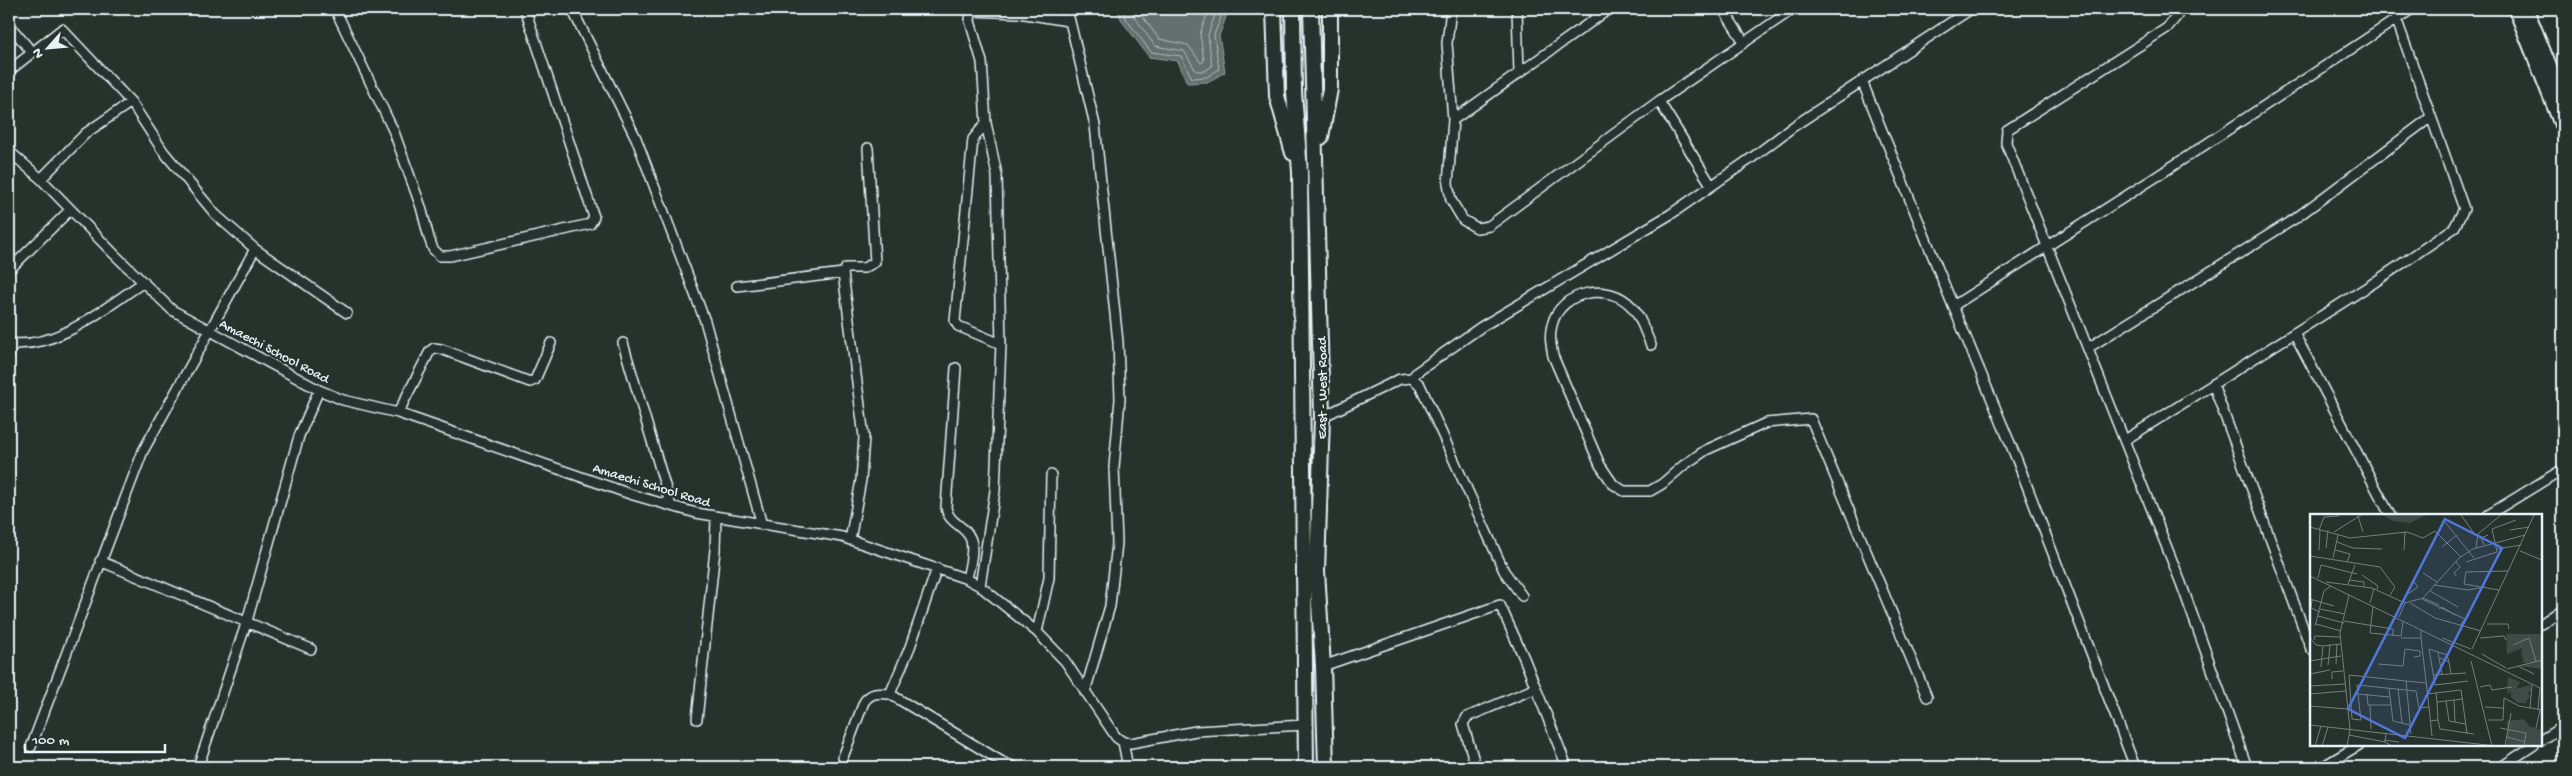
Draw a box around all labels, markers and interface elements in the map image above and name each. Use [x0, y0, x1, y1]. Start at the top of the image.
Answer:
north arrow [22, 22, 72, 72]
text: N [29, 45, 48, 61]
street label: Amaechi School Road [216, 316, 333, 389]
street label: East - West Road [1315, 335, 1332, 439]
street label: Amaechi School Road [590, 460, 714, 513]
inset map [2310, 514, 2542, 746]
scale bar [25, 721, 165, 753]
text: 100 m [31, 732, 70, 750]

